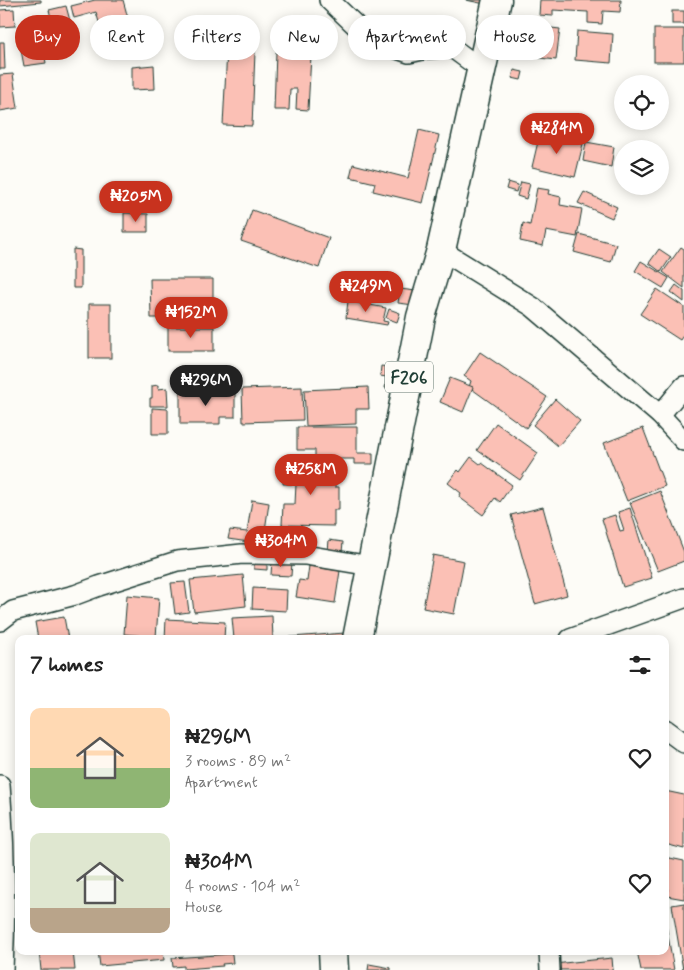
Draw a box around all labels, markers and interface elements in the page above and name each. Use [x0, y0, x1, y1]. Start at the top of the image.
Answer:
chip: Buy [15, 15, 80, 60]
chip: Rent [90, 15, 164, 60]
chip: Filters [174, 15, 260, 60]
chip: New [270, 15, 338, 60]
chip: Apartment [348, 15, 466, 60]
chip: House [476, 15, 554, 60]
map controls [614, 75, 669, 195]
button: locate [614, 75, 669, 130]
pin: ₦284M [522, 112, 592, 155]
text: ₦284M [531, 118, 583, 139]
button: layers [614, 140, 669, 195]
pin: ₦205M [101, 180, 171, 223]
text: ₦205M [110, 186, 162, 207]
pin: ₦249M [331, 270, 401, 313]
text: ₦249M [340, 276, 392, 297]
pin: ₦152M [156, 296, 226, 339]
text: ₦152M [166, 302, 216, 323]
road number: F206 [385, 362, 433, 392]
pin: ₦296M [171, 364, 241, 407]
text: ₦296M [181, 370, 231, 391]
pin: ₦258M [276, 454, 346, 496]
text: ₦258M [286, 459, 336, 480]
pin: ₦304M [246, 526, 316, 568]
text: ₦304M [255, 531, 307, 552]
text: 7 homes [30, 651, 103, 679]
icon: filters [626, 651, 654, 679]
text: ₦296M [185, 723, 251, 751]
icon: home [70, 728, 130, 788]
icon: heart [626, 744, 654, 772]
text: 3 rooms · 89 m² [185, 751, 291, 772]
text: Apartment [185, 772, 258, 793]
text: ₦304M [185, 848, 252, 876]
icon: home [70, 853, 130, 913]
icon: heart [626, 869, 654, 897]
text: 4 rooms · 104 m² [185, 876, 300, 897]
text: House [185, 897, 223, 918]

